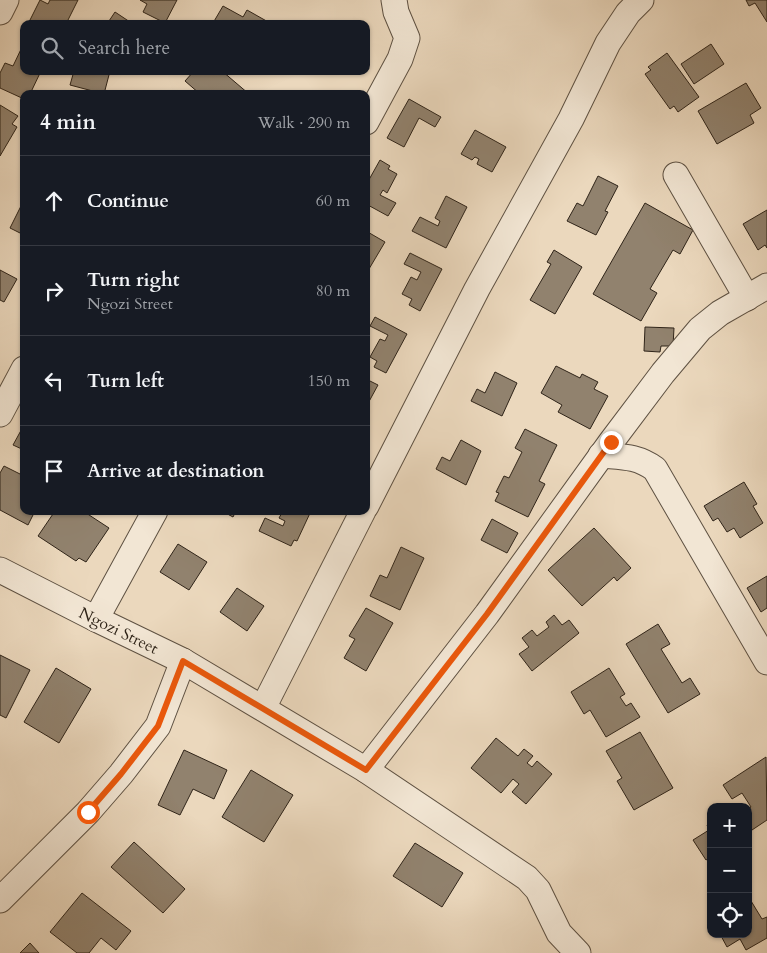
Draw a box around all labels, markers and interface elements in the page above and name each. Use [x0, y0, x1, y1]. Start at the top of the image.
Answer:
search box [20, 20, 370, 75]
icon: search [38, 34, 66, 62]
text: Search here [78, 35, 170, 61]
text: 4 min [40, 108, 96, 137]
text: Walk · 290 m [258, 112, 350, 134]
icon: ahead [40, 187, 68, 215]
text: Continue [87, 188, 169, 214]
text: 60 m [316, 190, 350, 212]
text: Turn right [87, 267, 179, 293]
icon: right [40, 277, 68, 305]
text: 80 m [316, 280, 350, 302]
text: Ngozi Street [87, 293, 173, 315]
icon: left [40, 367, 68, 395]
text: Turn left [87, 368, 164, 394]
text: 150 m [308, 370, 350, 392]
route end [600, 431, 623, 454]
icon: arrive [40, 457, 68, 485]
text: Arrive at destination [87, 458, 264, 484]
street label: Ngozi Street [75, 602, 162, 660]
route start [77, 801, 100, 824]
map controls [707, 803, 752, 938]
button: + [707, 803, 752, 848]
button: − [707, 848, 752, 893]
button: locate [707, 893, 752, 938]

